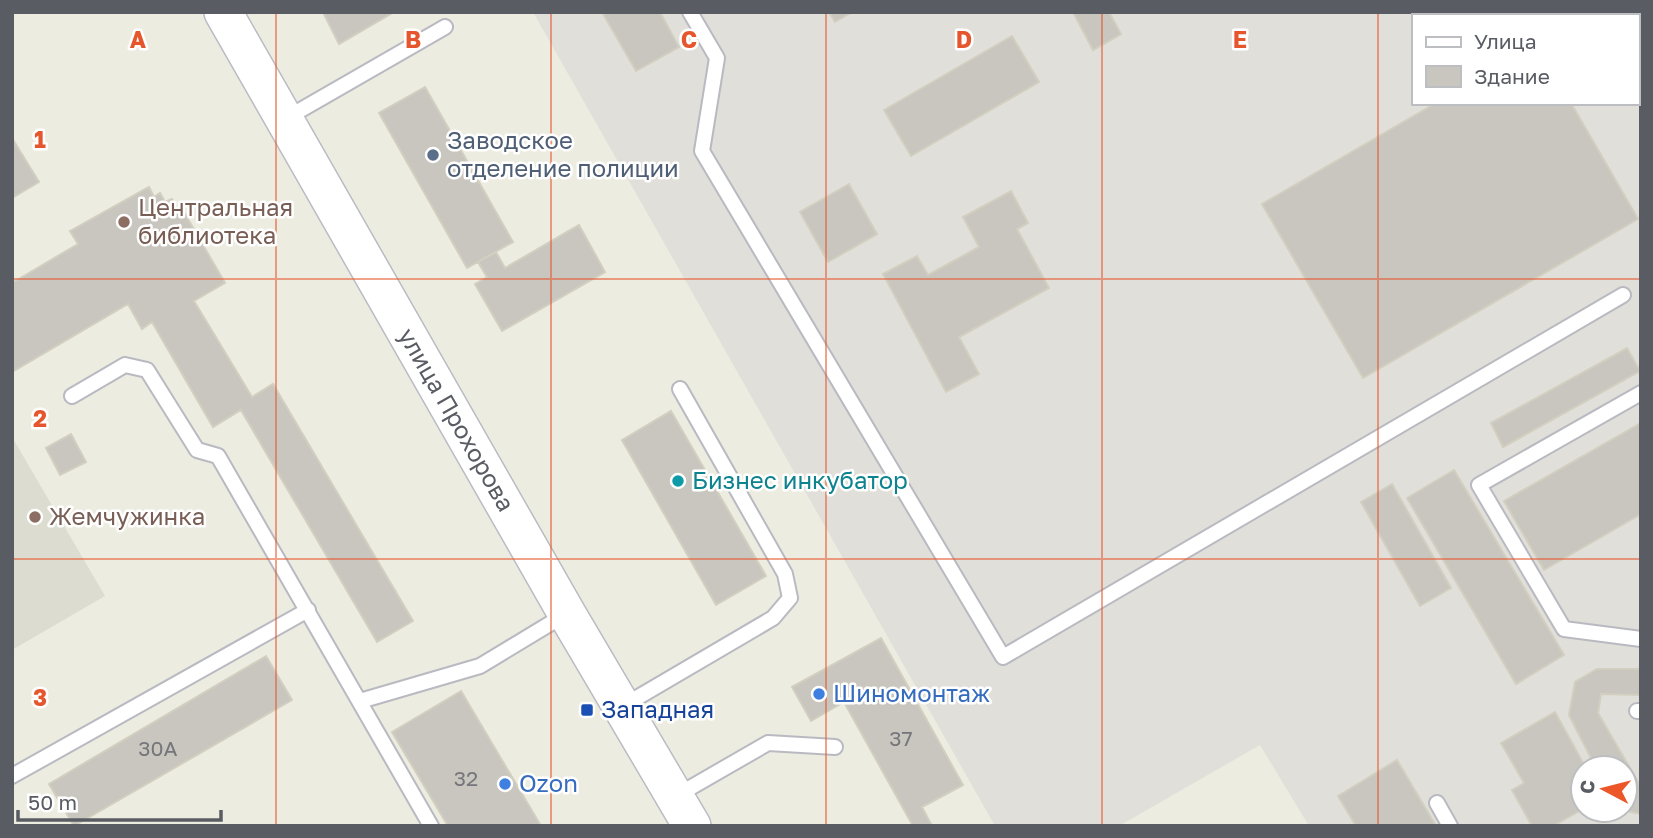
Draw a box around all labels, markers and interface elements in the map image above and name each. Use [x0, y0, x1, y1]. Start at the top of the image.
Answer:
legend [1412, 14, 1639, 105]
text: A [130, 25, 147, 53]
text: B [405, 25, 421, 53]
text: C [681, 25, 697, 53]
text: D [956, 25, 972, 53]
text: E [1233, 25, 1247, 53]
text: Улица [1474, 28, 1537, 54]
text: Здание [1474, 63, 1550, 89]
text: 1 [34, 125, 46, 153]
place label: Заводское отделение полиции [447, 125, 679, 182]
marker: Заводское отделение полиции [425, 147, 441, 163]
place label: Центральная библиотека [138, 192, 293, 249]
marker: Центральная библиотека [116, 214, 132, 230]
street label: улица Прохорова [393, 323, 521, 516]
text: 2 [33, 404, 47, 432]
place label: Бизнес инкубатор [692, 465, 908, 494]
marker: Бизнес инкубатор [670, 473, 686, 489]
place label: Жемчужинка [49, 501, 205, 530]
marker: Жемчужинка [27, 509, 43, 525]
place label: Шиномонтаж [833, 678, 990, 707]
text: 3 [33, 683, 47, 711]
marker: Шиномонтаж [811, 686, 827, 702]
place label: Западная [601, 694, 714, 723]
marker: Западная [579, 702, 595, 718]
house number: 37 [889, 725, 913, 751]
house number: 30А [138, 735, 178, 761]
north arrow [1569, 754, 1639, 824]
house number: 32 [454, 765, 478, 791]
place label: Ozon [519, 768, 578, 797]
marker: Ozon [497, 776, 513, 792]
scale bar [18, 778, 220, 822]
text: С [1574, 779, 1599, 795]
text: 50 m [28, 789, 77, 815]

